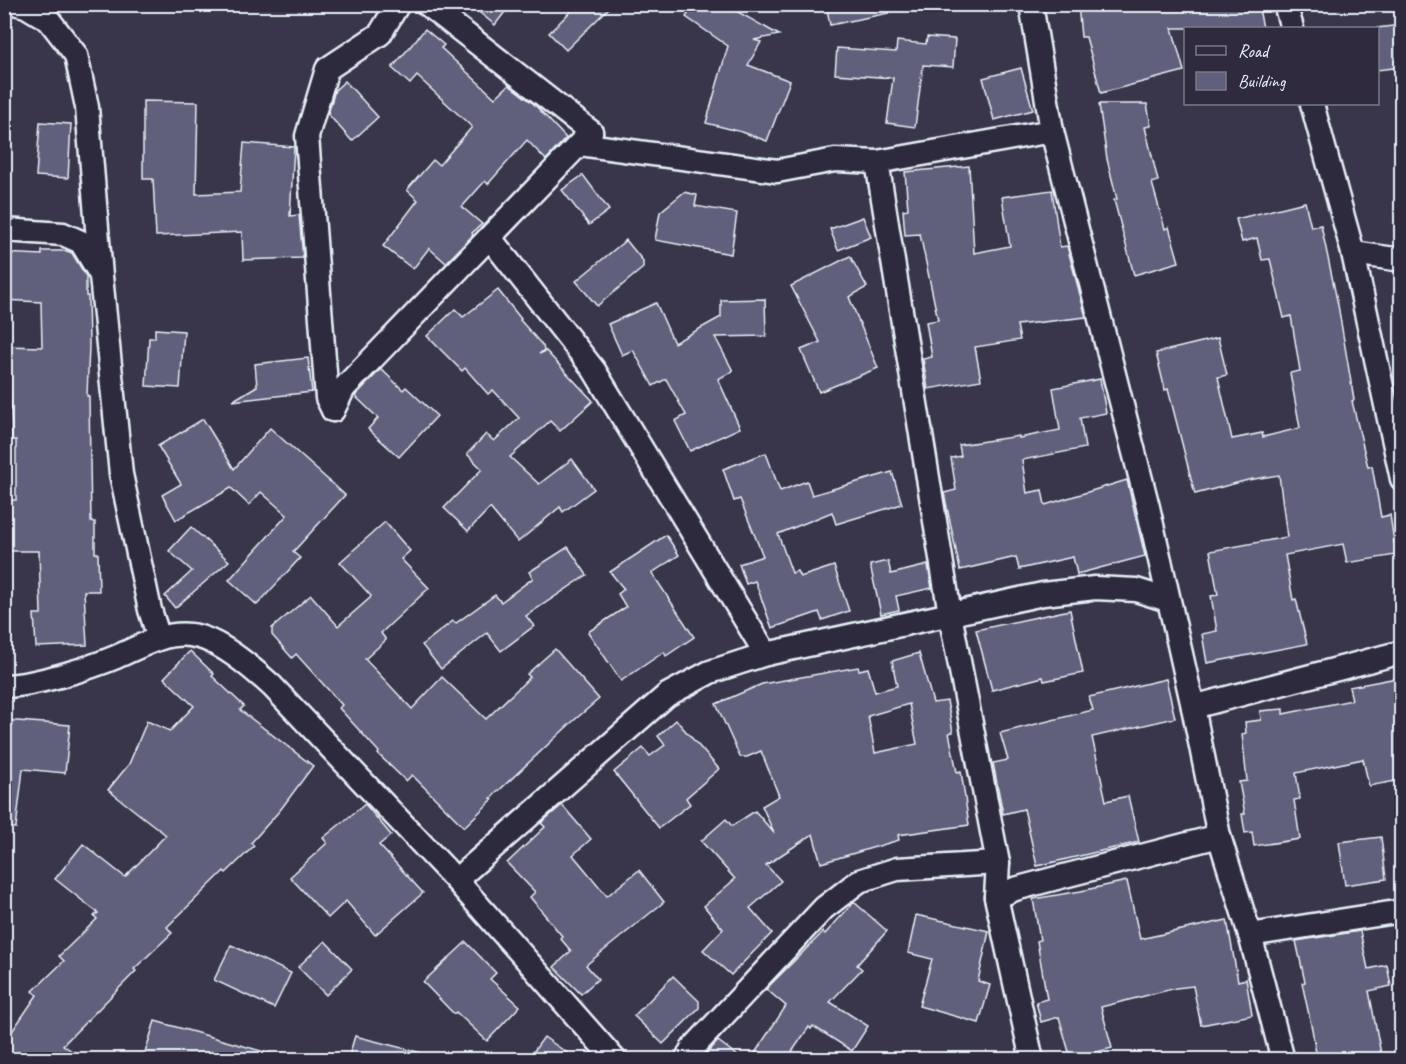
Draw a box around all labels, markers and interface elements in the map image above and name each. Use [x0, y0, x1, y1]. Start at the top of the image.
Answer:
legend [1184, 27, 1379, 105]
text: Road [1238, 40, 1271, 62]
text: Building [1238, 70, 1287, 92]

